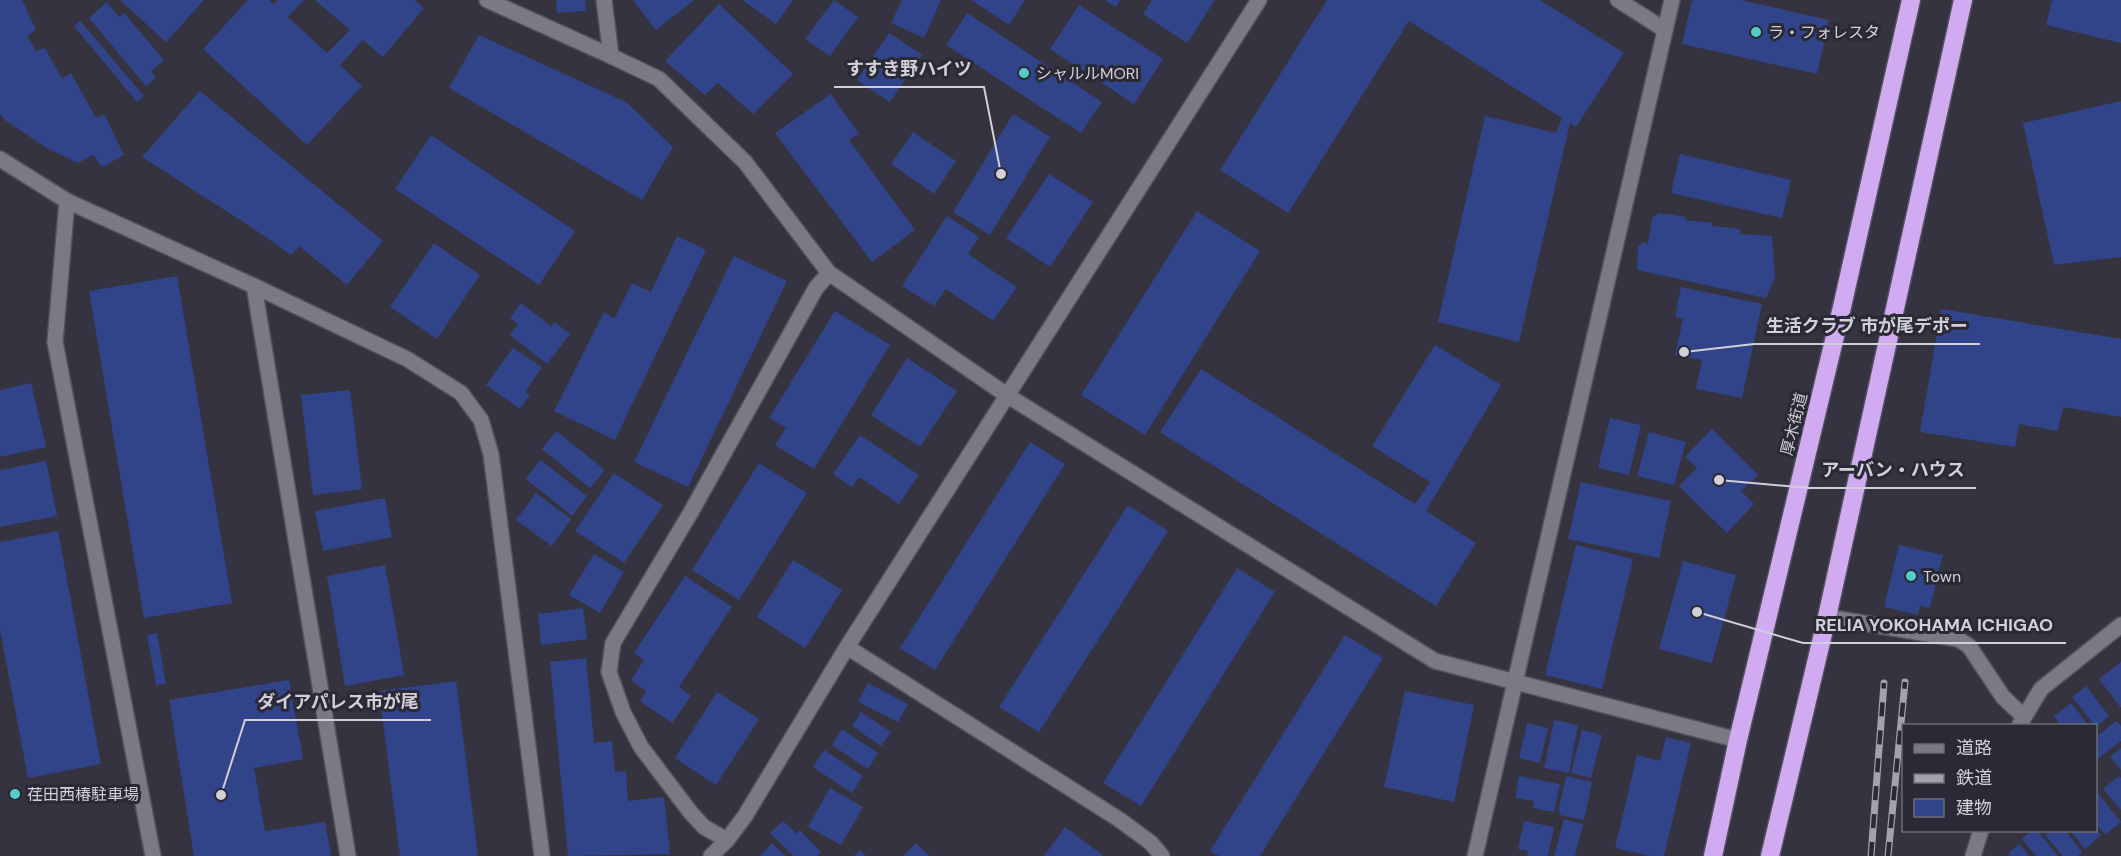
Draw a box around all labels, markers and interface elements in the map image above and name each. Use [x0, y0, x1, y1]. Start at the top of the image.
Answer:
place label: ラ・フォレスタ [1768, 22, 1880, 43]
marker: ラ・フォレスタ [1749, 25, 1763, 39]
callout: すすき野ハイツ [834, 51, 984, 87]
text: すすき野ハイツ [846, 57, 972, 81]
place label: シャルルMORI [1036, 63, 1139, 84]
marker: シャルルMORI [1017, 66, 1031, 80]
callout: 生活クラブ 市が尾デポー [1754, 308, 1980, 344]
text: 生活クラブ 市が尾デポー [1766, 314, 1968, 338]
street label: 厚木街道 [1776, 390, 1812, 458]
callout: アーバン・ハウス [1809, 452, 1976, 488]
text: アーバン・ハウス [1821, 458, 1965, 482]
place label: Town [1923, 566, 1961, 587]
marker: Town [1904, 569, 1918, 583]
callout: RELIA YOKOHAMA ICHIGAO [1803, 607, 2066, 643]
text: RELIA YOKOHAMA ICHIGAO [1815, 613, 2053, 637]
callout: ダイアパレス市が尾 [245, 684, 431, 720]
text: ダイアパレス市が尾 [257, 690, 419, 714]
legend [1902, 724, 2097, 832]
text: 道路 [1956, 736, 1992, 760]
text: 鉄道 [1956, 766, 1992, 790]
place label: 荏田西椿駐車場 [27, 784, 139, 805]
marker: 荏田西椿駐車場 [8, 787, 22, 801]
text: 建物 [1956, 796, 1992, 820]

